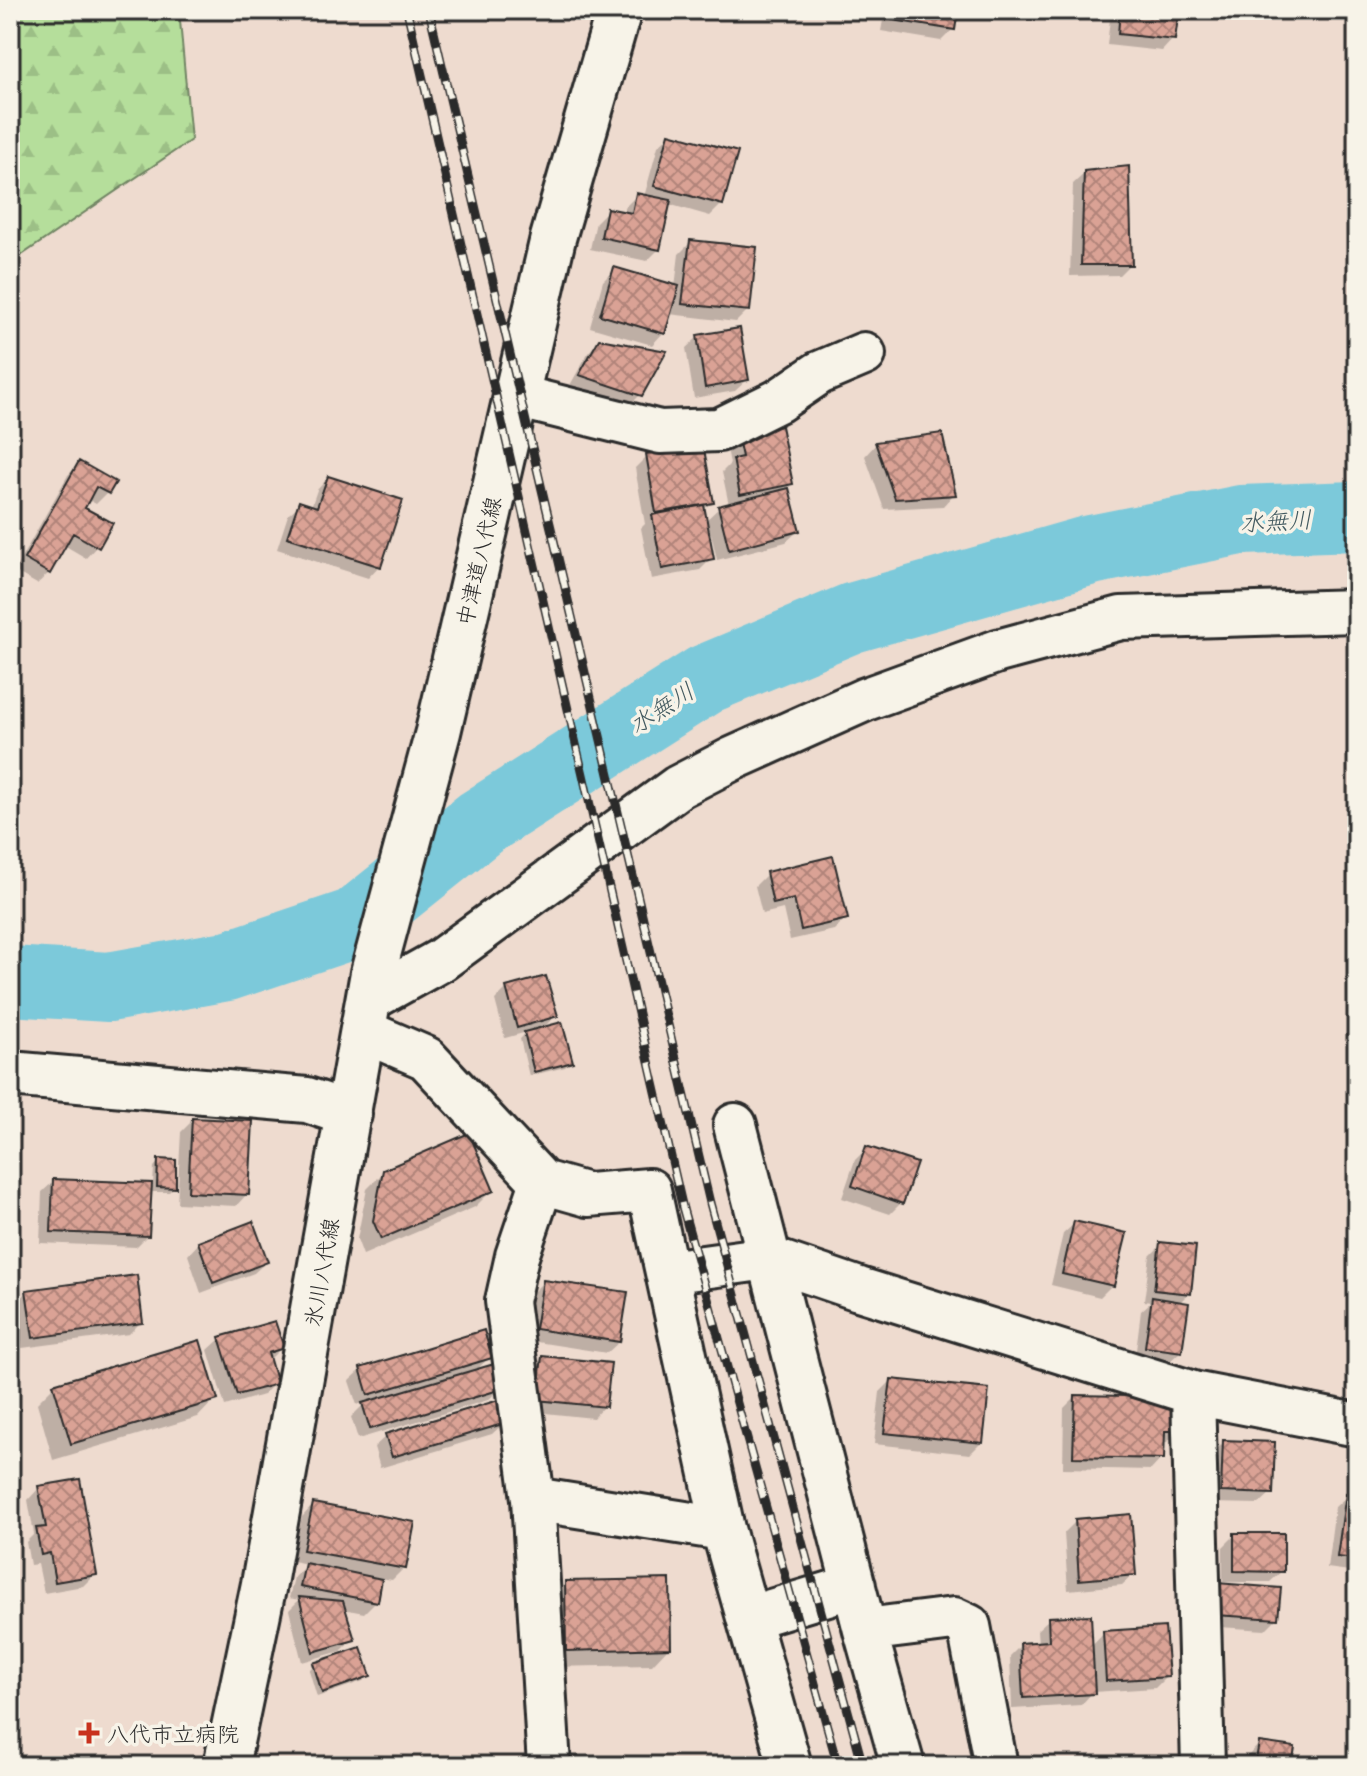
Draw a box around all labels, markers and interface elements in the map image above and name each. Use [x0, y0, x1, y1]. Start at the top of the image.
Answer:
street label: 中津道八代線 [449, 493, 507, 629]
water label: 水無川 [1239, 503, 1313, 537]
water label: 水無川 [622, 674, 700, 740]
street label: 氷川八代線 [297, 1215, 345, 1329]
place label: 八代市立病院 [107, 1719, 239, 1748]
marker: 八代市立病院 [78, 1722, 100, 1744]

